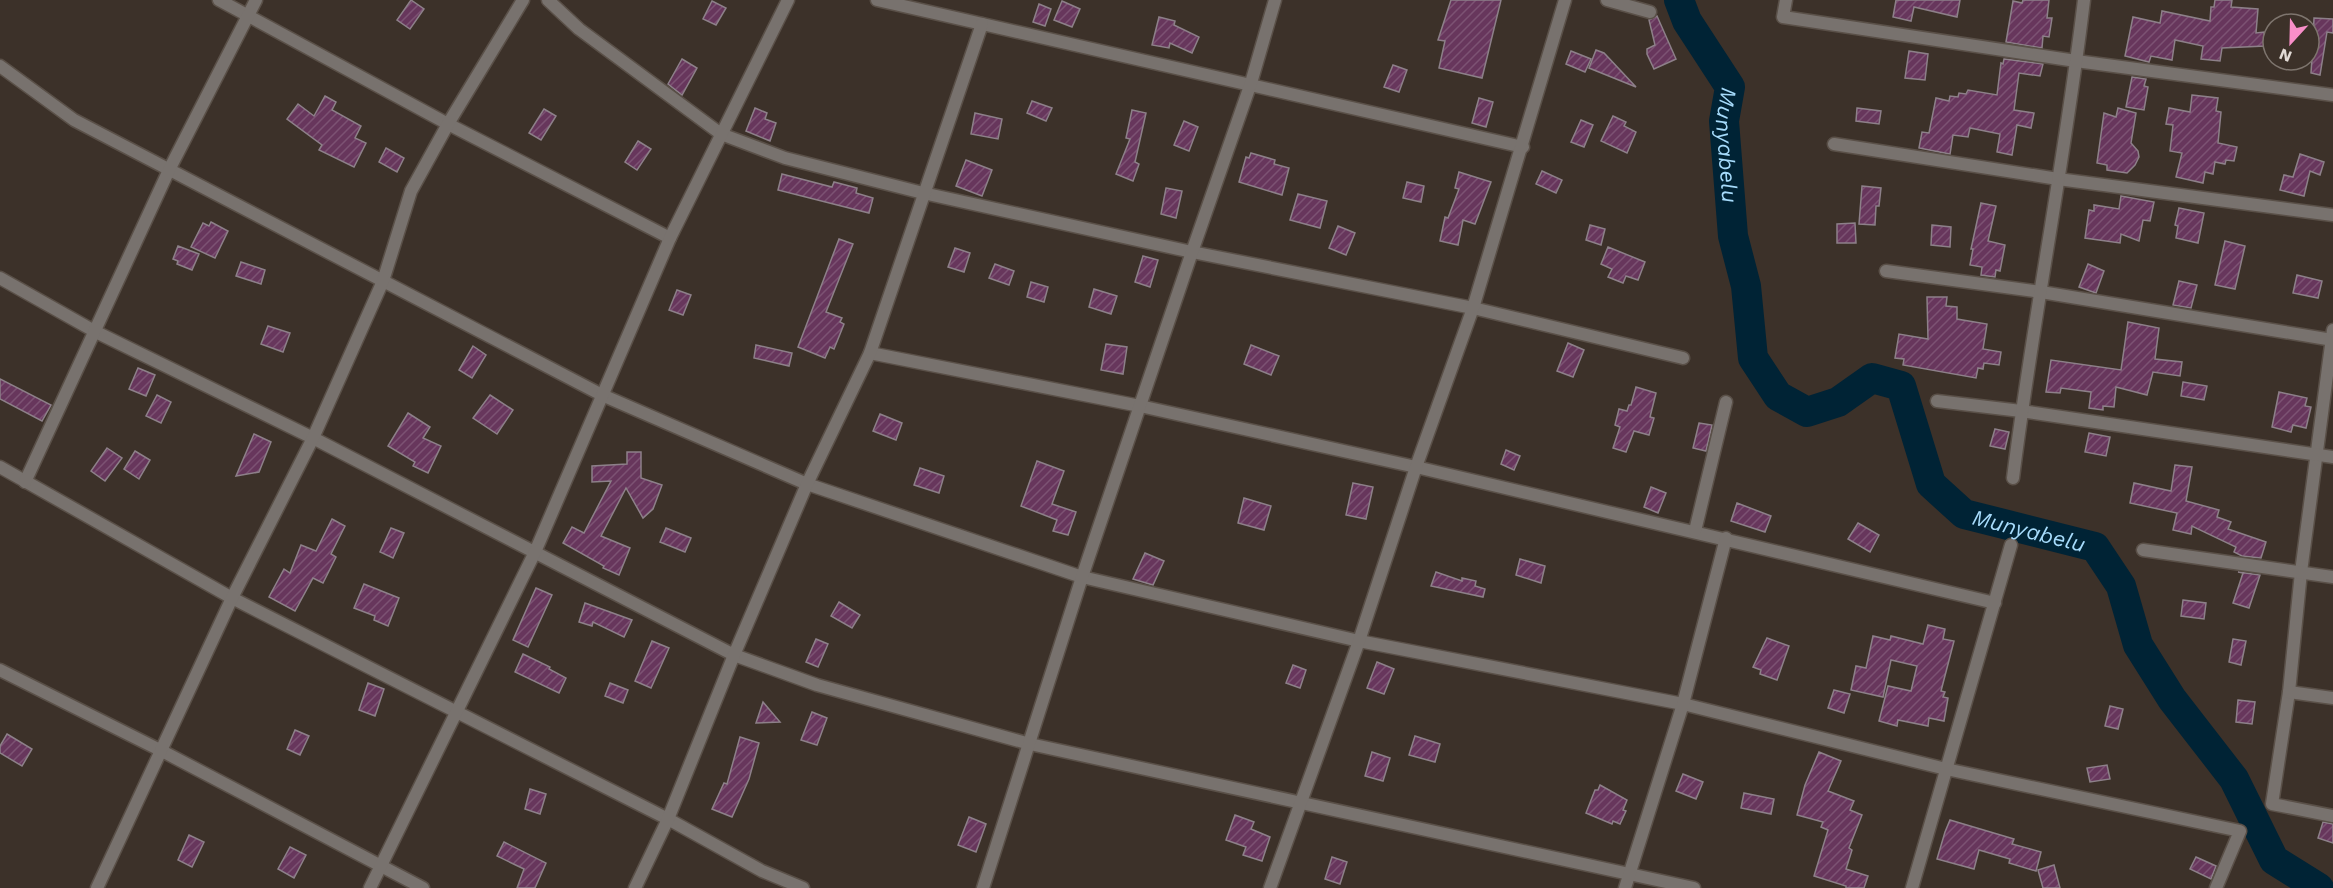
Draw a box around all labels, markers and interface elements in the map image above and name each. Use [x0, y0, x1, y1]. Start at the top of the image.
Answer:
north arrow [2261, 12, 2321, 72]
text: N [2277, 44, 2295, 66]
water label: Munyabelu [1711, 86, 1742, 204]
water label: Munyabelu [1970, 505, 2088, 557]

